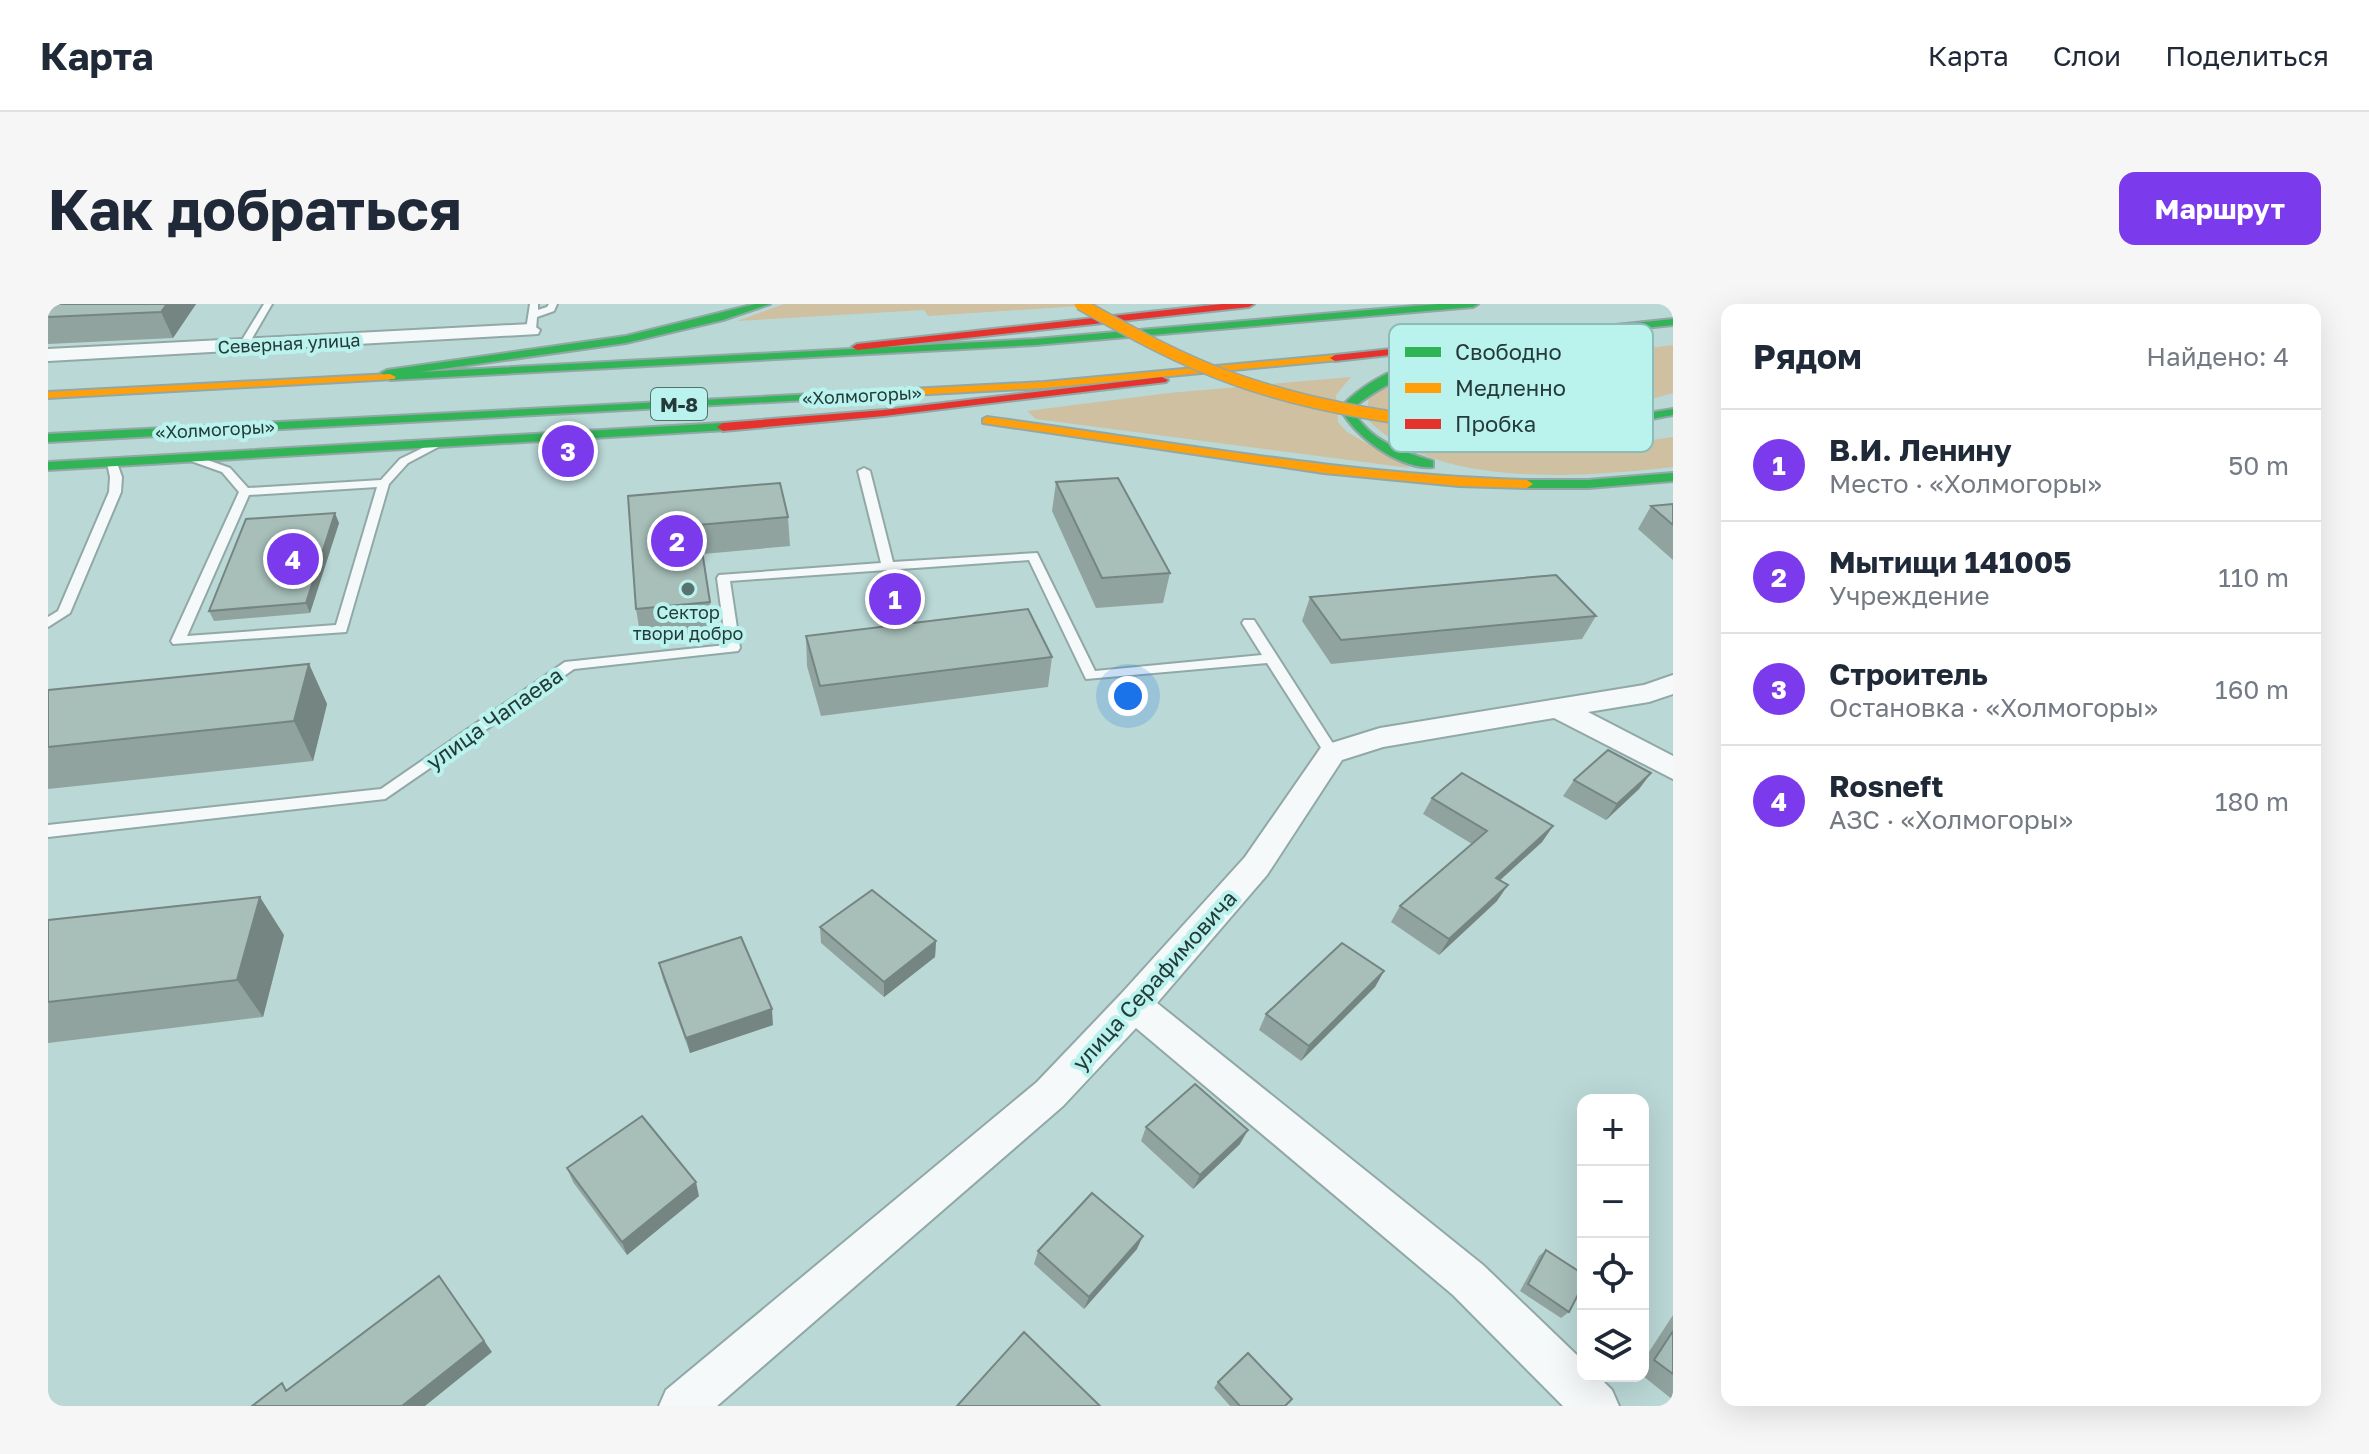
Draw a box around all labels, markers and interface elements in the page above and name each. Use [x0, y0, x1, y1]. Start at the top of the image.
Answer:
text: Карта [40, 33, 153, 78]
text: Карта [1928, 39, 2009, 72]
text: Слои [2053, 39, 2121, 72]
text: Поделиться [2165, 39, 2329, 72]
button: Маршрут [2119, 172, 2321, 245]
text: Как добраться [48, 175, 462, 242]
legend [1389, 324, 1653, 452]
street label: Северная улица [217, 328, 361, 358]
text: Рядом [1753, 336, 1862, 376]
text: Свободно [1455, 338, 1562, 365]
text: Найдено: 4 [2146, 341, 2289, 372]
text: Медленно [1455, 374, 1566, 401]
street label: «Холмогоры» [802, 381, 922, 409]
road number: М-8 [651, 388, 707, 420]
text: Пробка [1455, 410, 1536, 437]
street label: «Холмогоры» [155, 415, 275, 443]
pin: 3 [542, 421, 594, 481]
text: В.И. Ленину [1829, 432, 2012, 468]
text: 1 [1772, 450, 1786, 481]
text: 50 m [2228, 450, 2289, 481]
text: Место · «Холмогоры» [1829, 468, 2102, 499]
pin: 2 [651, 511, 703, 571]
pin: 4 [267, 529, 319, 589]
text: Мытищи 141005 [1829, 544, 2072, 580]
text: 2 [1771, 562, 1787, 593]
text: 110 m [2218, 562, 2289, 593]
pin: 1 [869, 569, 921, 629]
marker: Сектор твори добро [679, 580, 697, 598]
text: Учреждение [1829, 580, 1990, 611]
place label: Сектор твори добро [633, 601, 743, 644]
text: Строитель [1829, 656, 1988, 692]
street label: улица Чапаева [421, 661, 567, 775]
text: 3 [1771, 674, 1787, 705]
text: 160 m [2215, 674, 2289, 705]
your location [1108, 676, 1148, 716]
text: Остановка · «Холмогоры» [1829, 692, 2158, 723]
text: Rosneft [1829, 768, 1943, 804]
text: 4 [1771, 786, 1787, 817]
text: 180 m [2215, 786, 2289, 817]
text: АЗС · «Холмогоры» [1829, 804, 2073, 835]
street label: улица Серафимовича [1066, 884, 1242, 1076]
map controls [1577, 1094, 1649, 1382]
button: + [1577, 1094, 1649, 1166]
button: − [1577, 1166, 1649, 1238]
button: locate [1577, 1238, 1649, 1310]
button: layers [1577, 1310, 1649, 1382]

